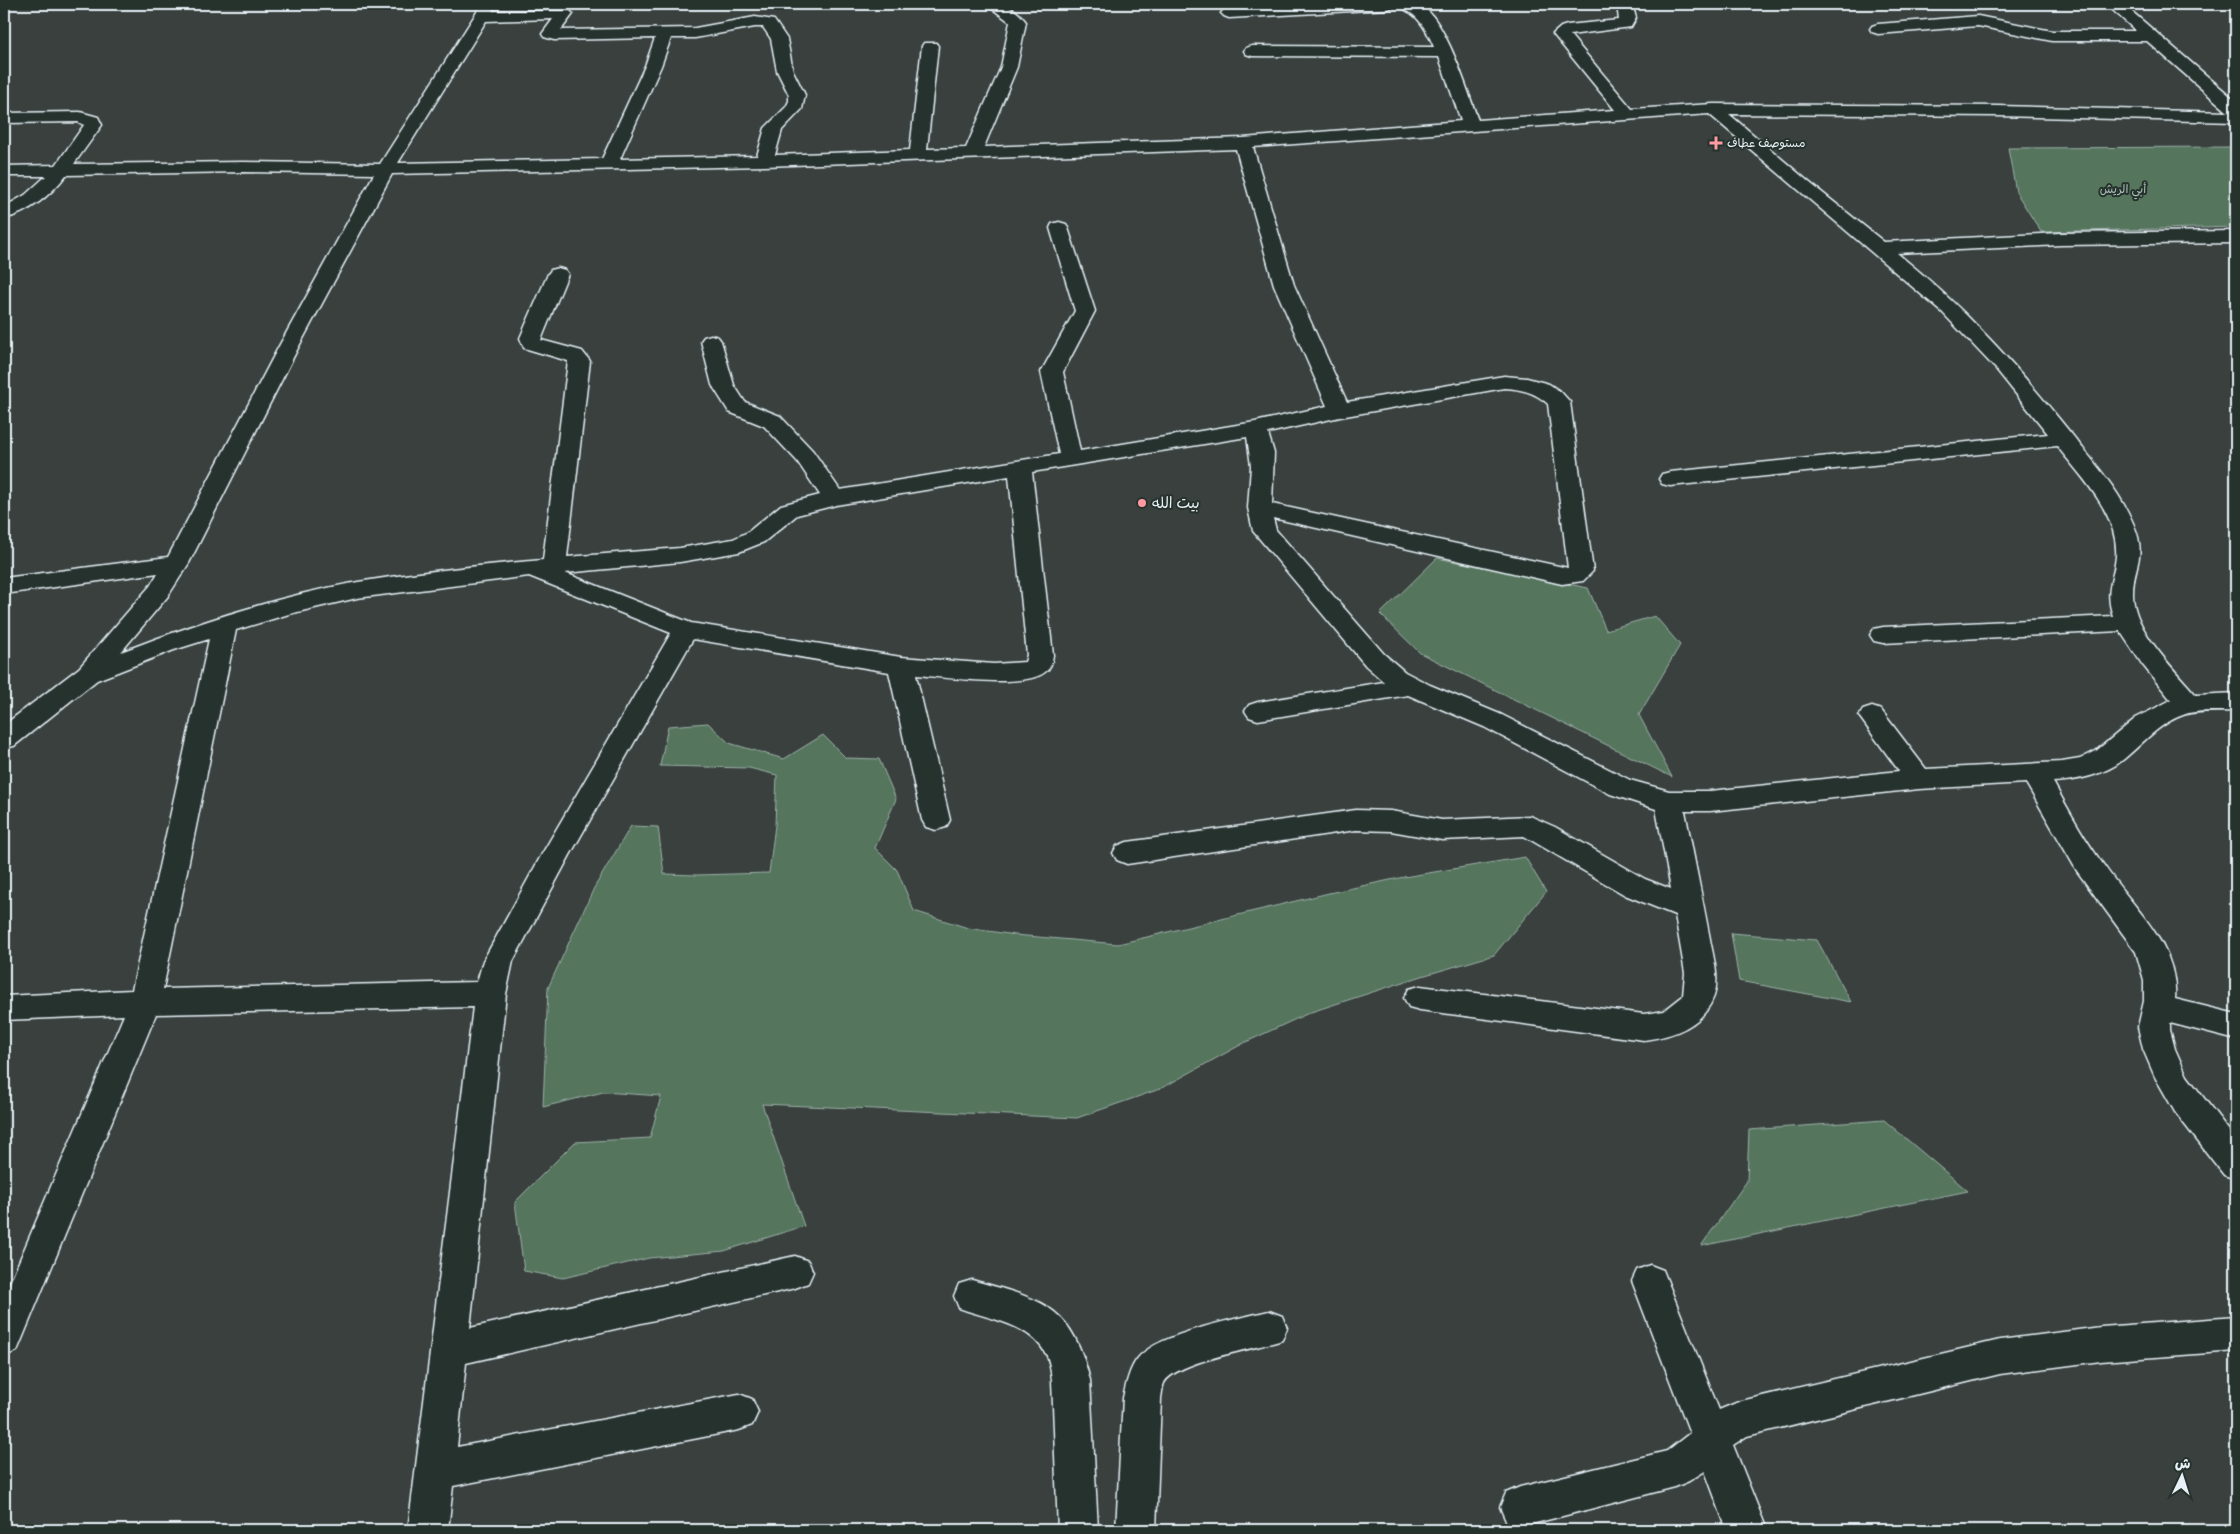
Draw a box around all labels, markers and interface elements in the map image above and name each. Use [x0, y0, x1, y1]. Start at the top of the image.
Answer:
place label: مستوصف عطاف [1727, 132, 1805, 154]
marker: مستوصف عطاف [1709, 136, 1723, 150]
park label: أبي الريش [2100, 178, 2146, 200]
place label: بيت الله [1152, 490, 1200, 516]
marker: بيت الله [1136, 497, 1148, 509]
text: ش [2174, 1451, 2191, 1477]
north arrow [2158, 1452, 2208, 1502]

